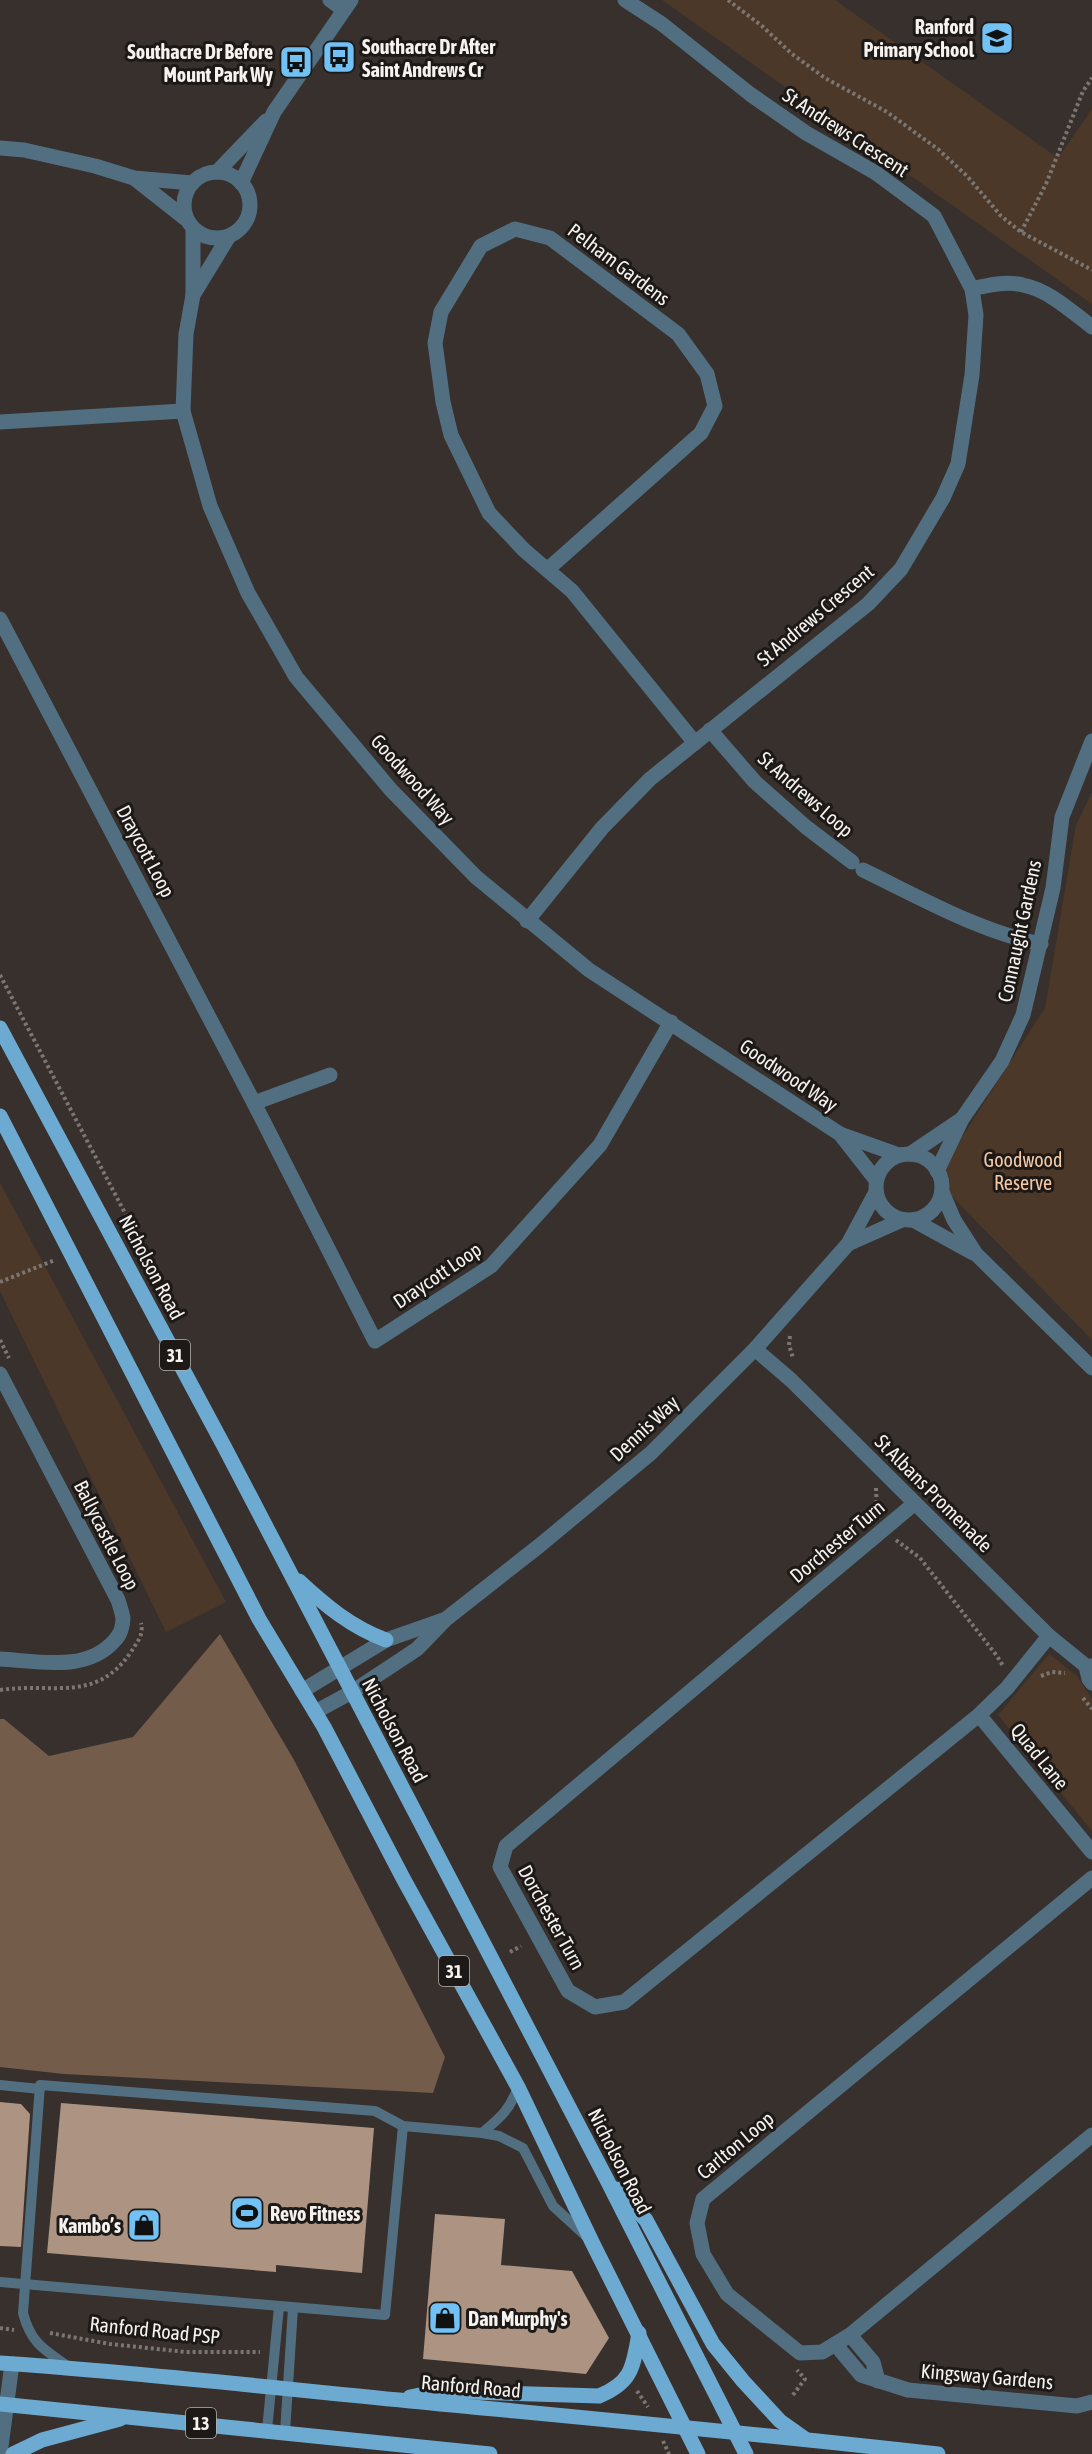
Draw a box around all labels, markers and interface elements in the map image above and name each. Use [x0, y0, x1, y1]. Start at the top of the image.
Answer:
place label: Ranford Primary School [864, 15, 975, 61]
school or university icon: Ranford Primary School [979, 20, 1015, 56]
place label: Southacre Dr After Saint Andrews Cr [362, 35, 496, 81]
bus stop icon: Southacre Dr After Saint Andrews Cr [321, 39, 357, 75]
place label: Southacre Dr Before Mount Park Wy [127, 40, 274, 86]
bus stop icon: Southacre Dr Before Mount Park Wy [278, 44, 314, 80]
street label: St Andrews Crescent [779, 83, 913, 181]
street label: Pelham Gardens [564, 218, 674, 310]
street label: St Andrews Crescent [752, 559, 878, 671]
street label: Goodwood Way [367, 729, 459, 829]
street label: St Andrews Loop [754, 746, 858, 842]
street label: Draycott Loop [112, 801, 180, 901]
street label: Connaught Gardens [993, 858, 1045, 1004]
street label: Goodwood Way [736, 1034, 842, 1116]
park label: Goodwood Reserve [984, 1148, 1062, 1194]
street label: Nicholson Road [115, 1211, 189, 1323]
street label: Draycott Loop [389, 1237, 485, 1313]
road number: 31 [160, 1340, 190, 1370]
street label: Dennis Way [605, 1390, 683, 1466]
street label: St Albans Promenade [871, 1430, 997, 1556]
street label: Ballycastle Loop [70, 1476, 144, 1594]
street label: Dorchester Turn [785, 1495, 889, 1587]
street label: Nicholson Road [358, 1674, 432, 1786]
street label: Quad Lane [1006, 1718, 1074, 1794]
street label: Dorchester Turn [514, 1861, 590, 1973]
road number: 31 [439, 1956, 469, 1986]
street label: Nicholson Road [584, 2104, 656, 2218]
street label: Carlton Loop [692, 2106, 778, 2184]
sports icon: Revo Fitness [229, 2195, 265, 2231]
place label: Revo Fitness [270, 2202, 360, 2225]
shop icon: Kambo’s [126, 2207, 162, 2243]
place label: Kambo’s [59, 2214, 121, 2237]
shop icon: Dan Murphy's [427, 2300, 463, 2336]
place label: Dan Murphy's [468, 2307, 568, 2330]
street label: Ranford Road PSP [89, 2312, 221, 2348]
street label: Kingsway Gardens [920, 2359, 1054, 2393]
street label: Ranford Road [420, 2370, 522, 2402]
road number: 13 [186, 2408, 216, 2438]

